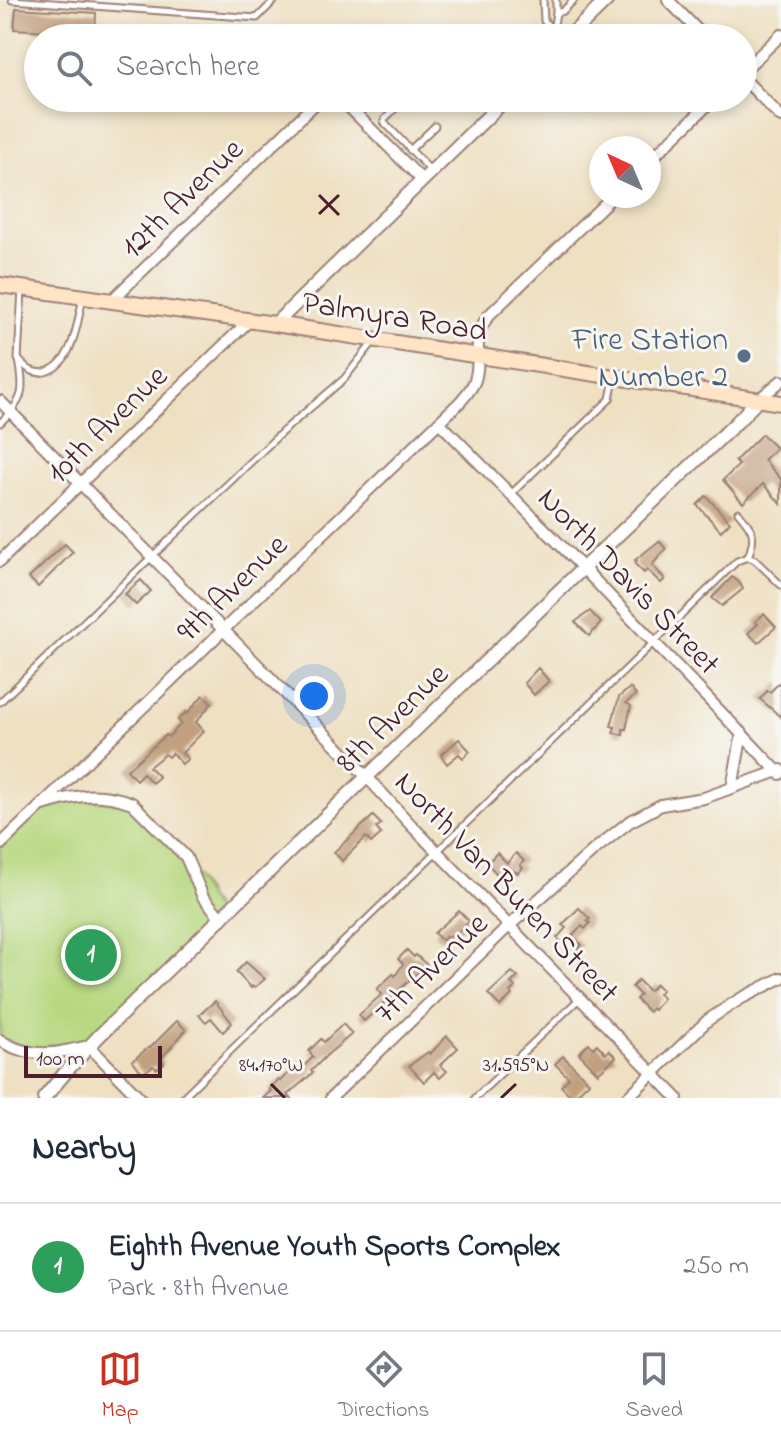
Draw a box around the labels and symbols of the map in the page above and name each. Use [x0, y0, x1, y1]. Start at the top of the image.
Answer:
street label: 12th Avenue [111, 128, 256, 271]
north arrow [589, 136, 661, 208]
street label: Palmyra Road [299, 281, 490, 356]
place label: Fire Station Number 2 [571, 318, 728, 402]
marker: Fire Station Number 2 [735, 347, 753, 365]
street label: 10th Avenue [37, 355, 180, 496]
street label: North Davis Street [525, 478, 730, 687]
street label: 9th Avenue [167, 524, 300, 655]
street label: 8th Avenue [326, 653, 461, 786]
your location [294, 676, 334, 716]
street label: North Van Buren Street [382, 762, 629, 1015]
street label: 7th Avenue [365, 903, 501, 1036]
pin: 1 [65, 925, 117, 985]
scale bar [24, 1042, 162, 1078]
text: 84.170°W [239, 1052, 303, 1081]
text: 31.595°N [483, 1052, 549, 1081]

